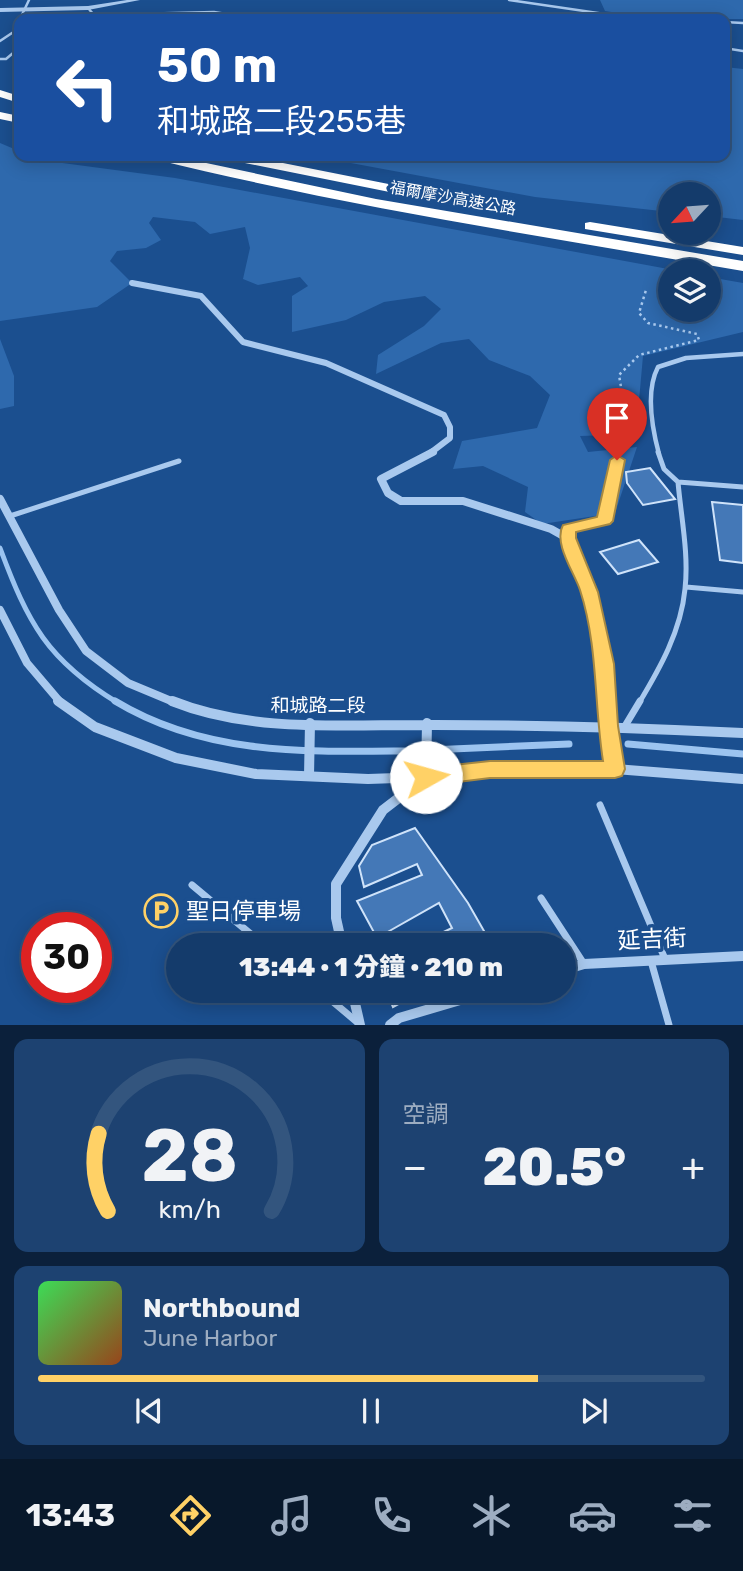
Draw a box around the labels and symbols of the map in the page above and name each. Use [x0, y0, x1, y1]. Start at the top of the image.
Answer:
street label: 福爾摩沙高速公路 [388, 178, 518, 218]
north arrow [658, 182, 721, 245]
pin [587, 388, 647, 460]
street label: 和城路二段 [270, 694, 366, 717]
position arrow [389, 740, 463, 814]
parking icon: 聖日停車場 [142, 892, 180, 930]
place label: 聖日停車場 [186, 897, 301, 925]
speed limit sign: 30 [21, 912, 112, 1003]
street label: 延吉街 [617, 923, 687, 955]

